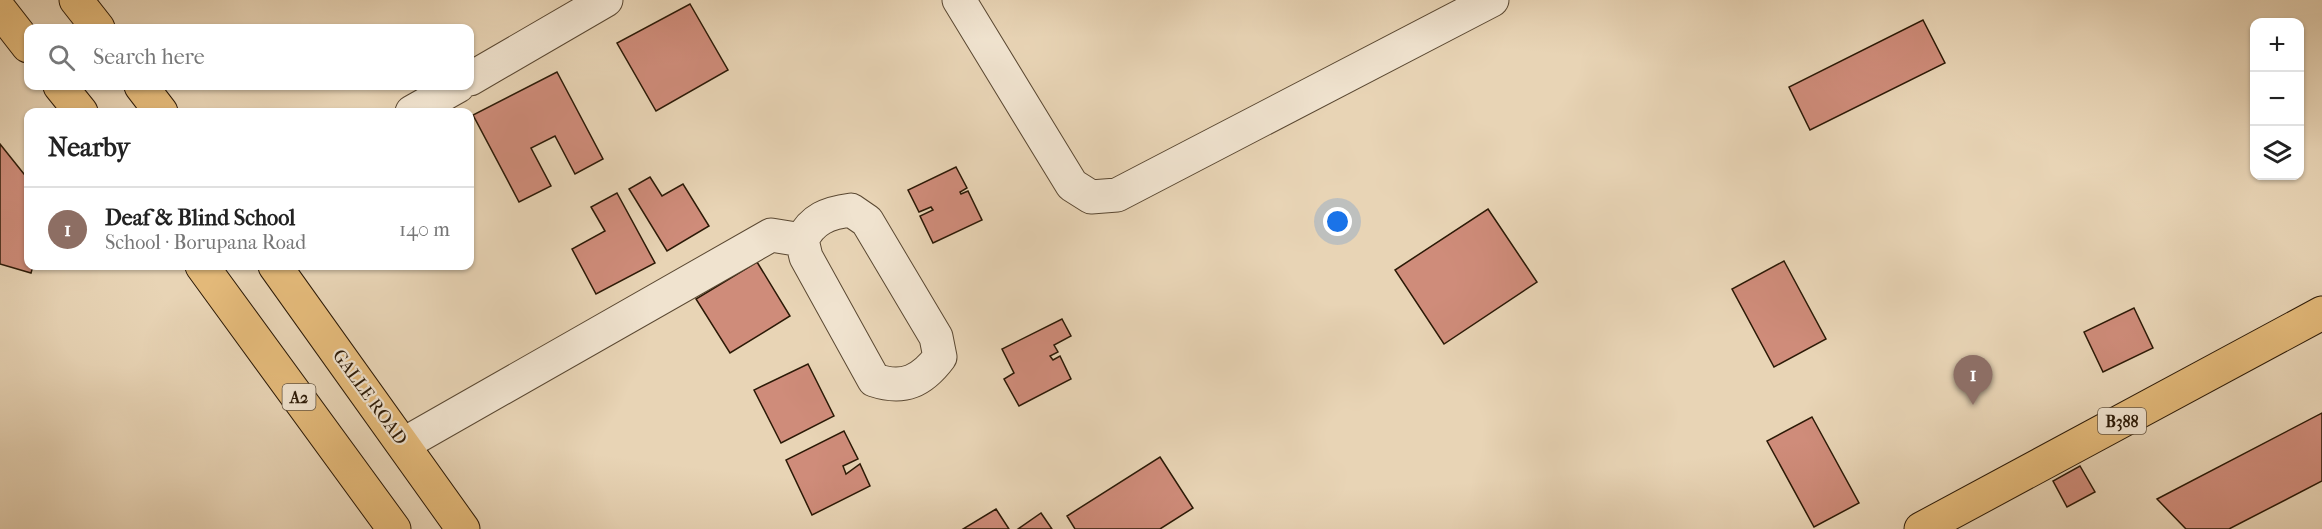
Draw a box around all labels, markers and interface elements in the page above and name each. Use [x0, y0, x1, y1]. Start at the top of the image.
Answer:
map controls [2250, 18, 2304, 180]
button: + [2250, 18, 2304, 72]
search box [24, 24, 474, 90]
icon: search [45, 41, 78, 74]
text: Search here [93, 44, 205, 70]
button: − [2250, 72, 2304, 126]
button: layers [2250, 126, 2304, 180]
text: Nearby [48, 132, 130, 163]
text: Deaf & Blind School [105, 205, 295, 231]
your location [1323, 207, 1352, 236]
text: 1 [64, 218, 71, 241]
text: 140 m [399, 218, 450, 241]
text: School · Borupana Road [105, 231, 306, 254]
street label: GALLE ROAD [328, 345, 411, 449]
pin: 1 [1954, 356, 1992, 405]
road number: A2 [282, 384, 316, 410]
road number: B388 [2098, 408, 2146, 434]

